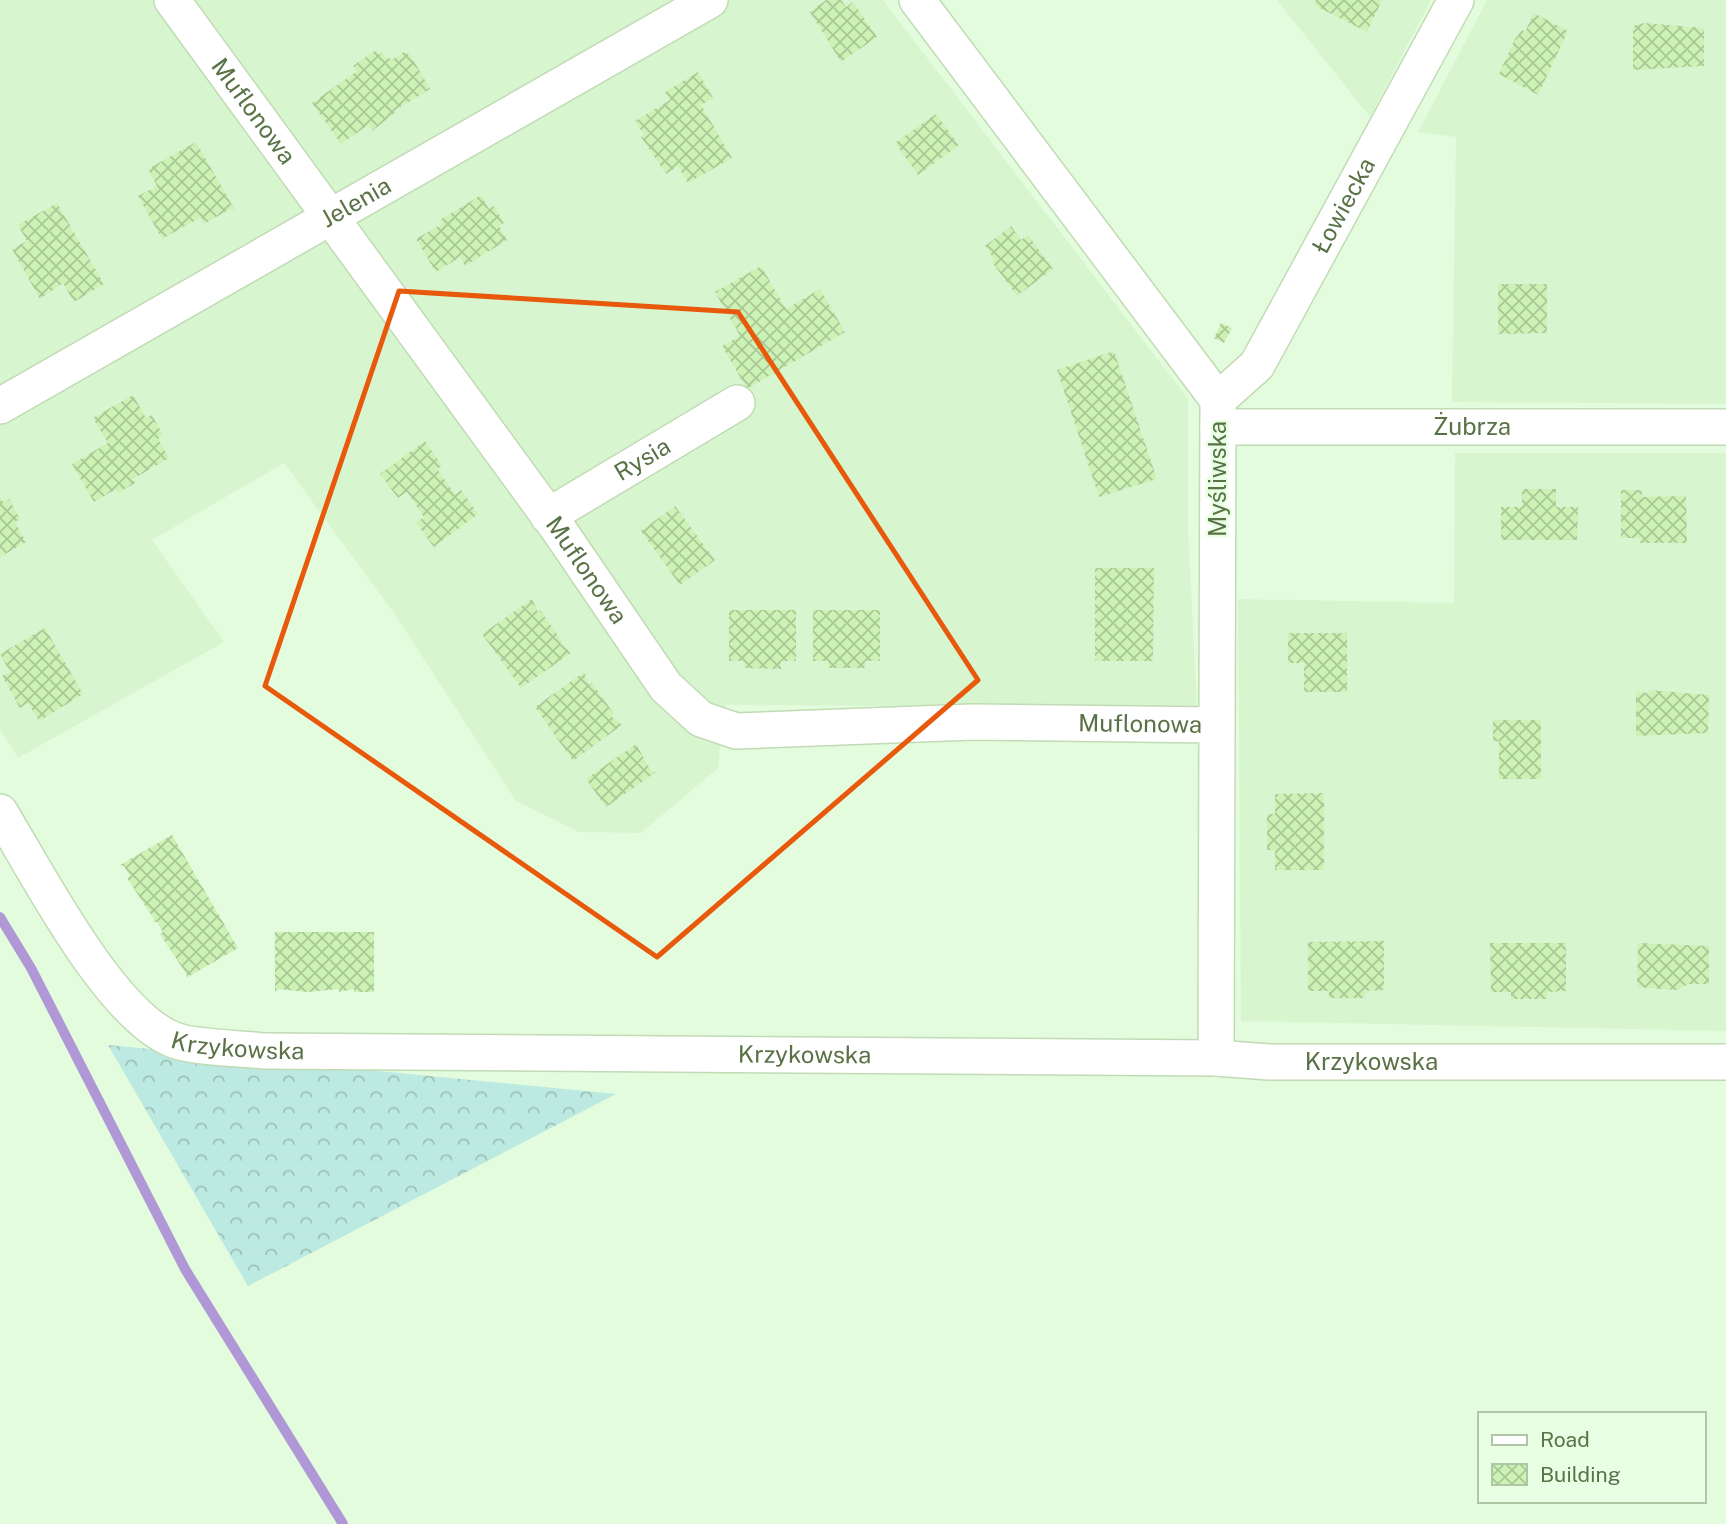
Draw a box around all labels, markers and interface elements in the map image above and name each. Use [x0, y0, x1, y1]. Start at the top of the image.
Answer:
street label: Muflonowa [206, 53, 302, 169]
street label: Łowiecka [1306, 152, 1380, 258]
street label: Jelenia [315, 171, 395, 233]
street label: Żubrza [1433, 412, 1511, 440]
street label: Myśliwska [1203, 421, 1231, 537]
street label: Rysia [609, 431, 675, 486]
street label: Muflonowa [541, 510, 634, 629]
street label: Muflonowa [1078, 708, 1202, 738]
street label: Krzykowska [168, 1025, 304, 1064]
street label: Krzykowska [738, 1039, 871, 1068]
street label: Krzykowska [1305, 1047, 1438, 1075]
legend [1478, 1412, 1705, 1503]
text: Road [1540, 1427, 1590, 1452]
text: Building [1540, 1462, 1621, 1487]

